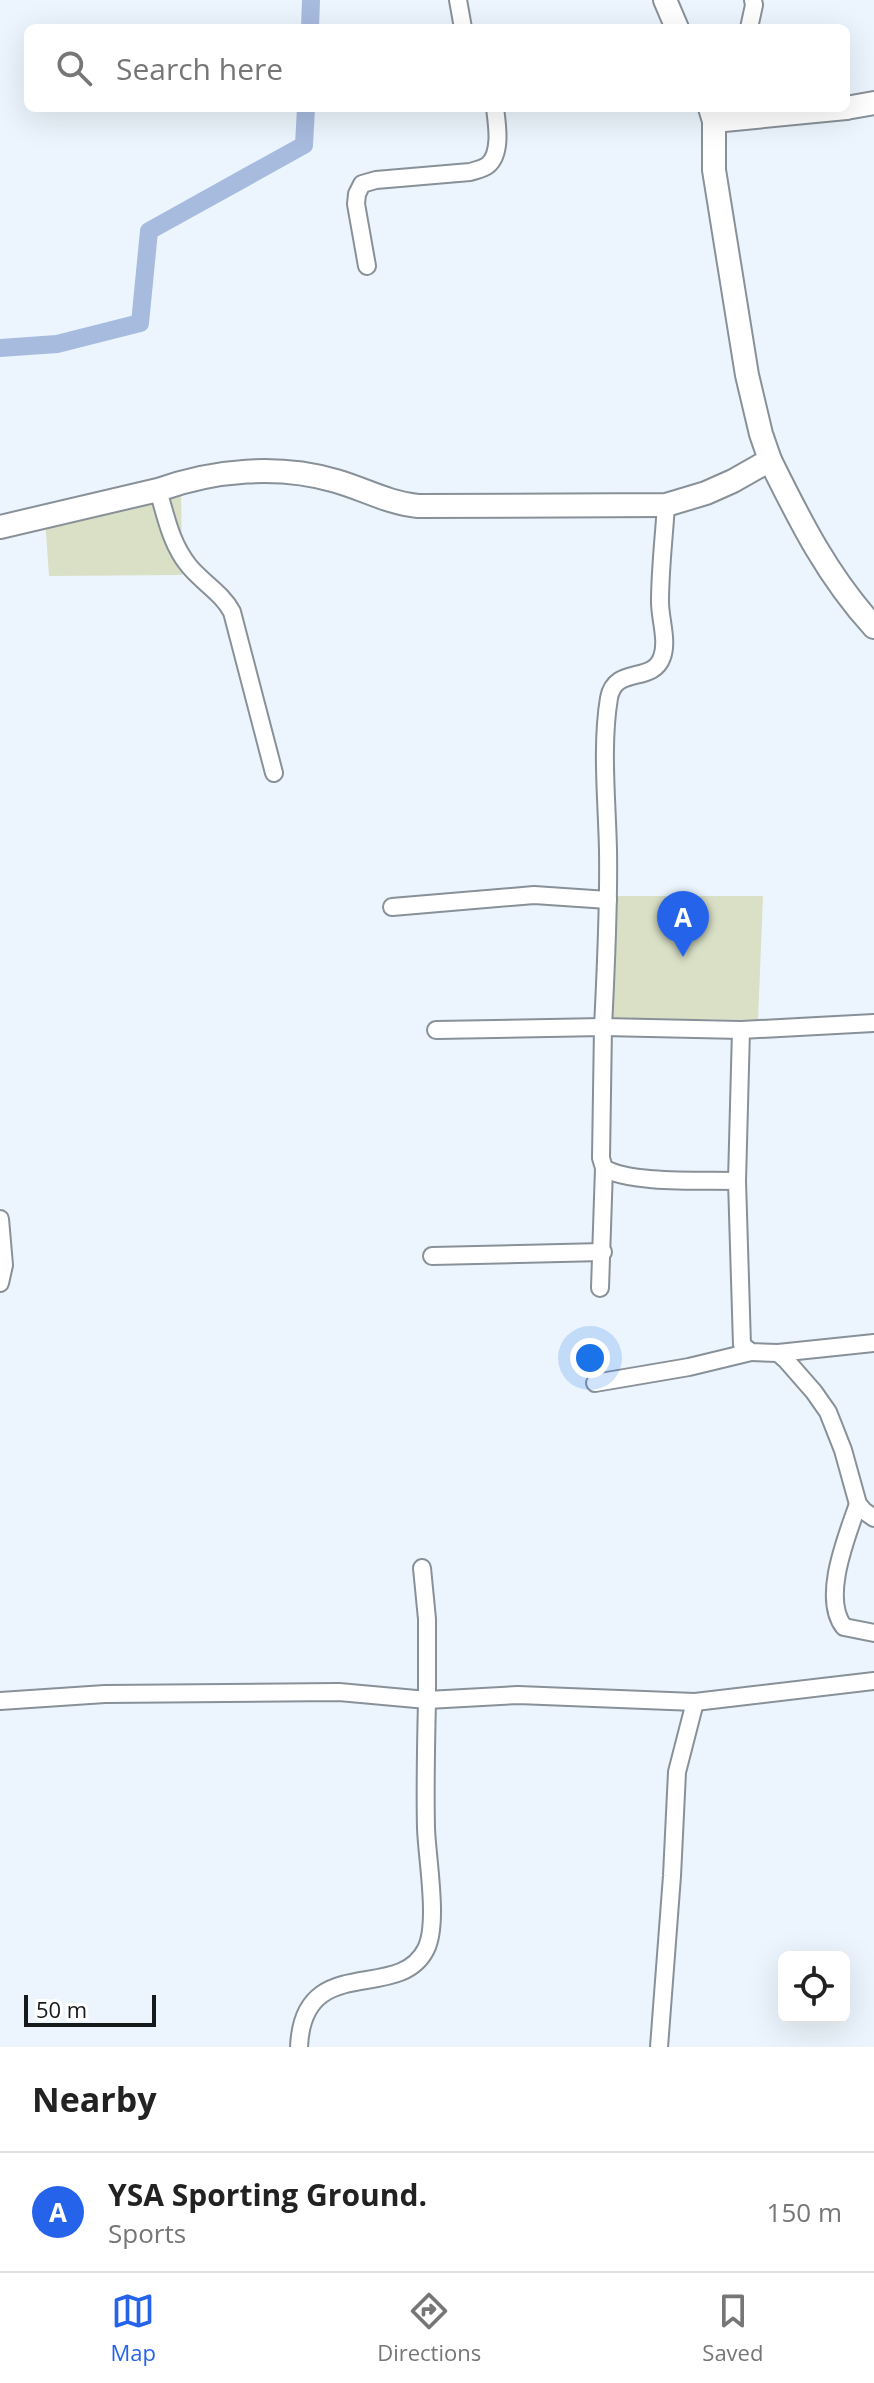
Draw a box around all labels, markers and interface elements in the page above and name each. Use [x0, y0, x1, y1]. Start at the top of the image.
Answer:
search box [24, 24, 850, 112]
icon: search [52, 46, 96, 90]
text: Search here [116, 48, 283, 89]
pin: A [657, 891, 709, 957]
your location [570, 1338, 610, 1378]
map controls [778, 1951, 850, 2023]
button: locate [778, 1951, 850, 2023]
scale bar [24, 1991, 156, 2027]
text: 50 m [36, 1994, 87, 2024]
text: Nearby [32, 2076, 157, 2122]
text: YSA Sporting Ground. [108, 2174, 427, 2215]
text: A [49, 2194, 67, 2230]
text: 150 m [767, 2194, 842, 2230]
text: Sports [108, 2215, 186, 2251]
tab: Map [111, 2289, 156, 2367]
tab: Directions [377, 2289, 481, 2367]
tab: Saved [702, 2289, 763, 2367]

